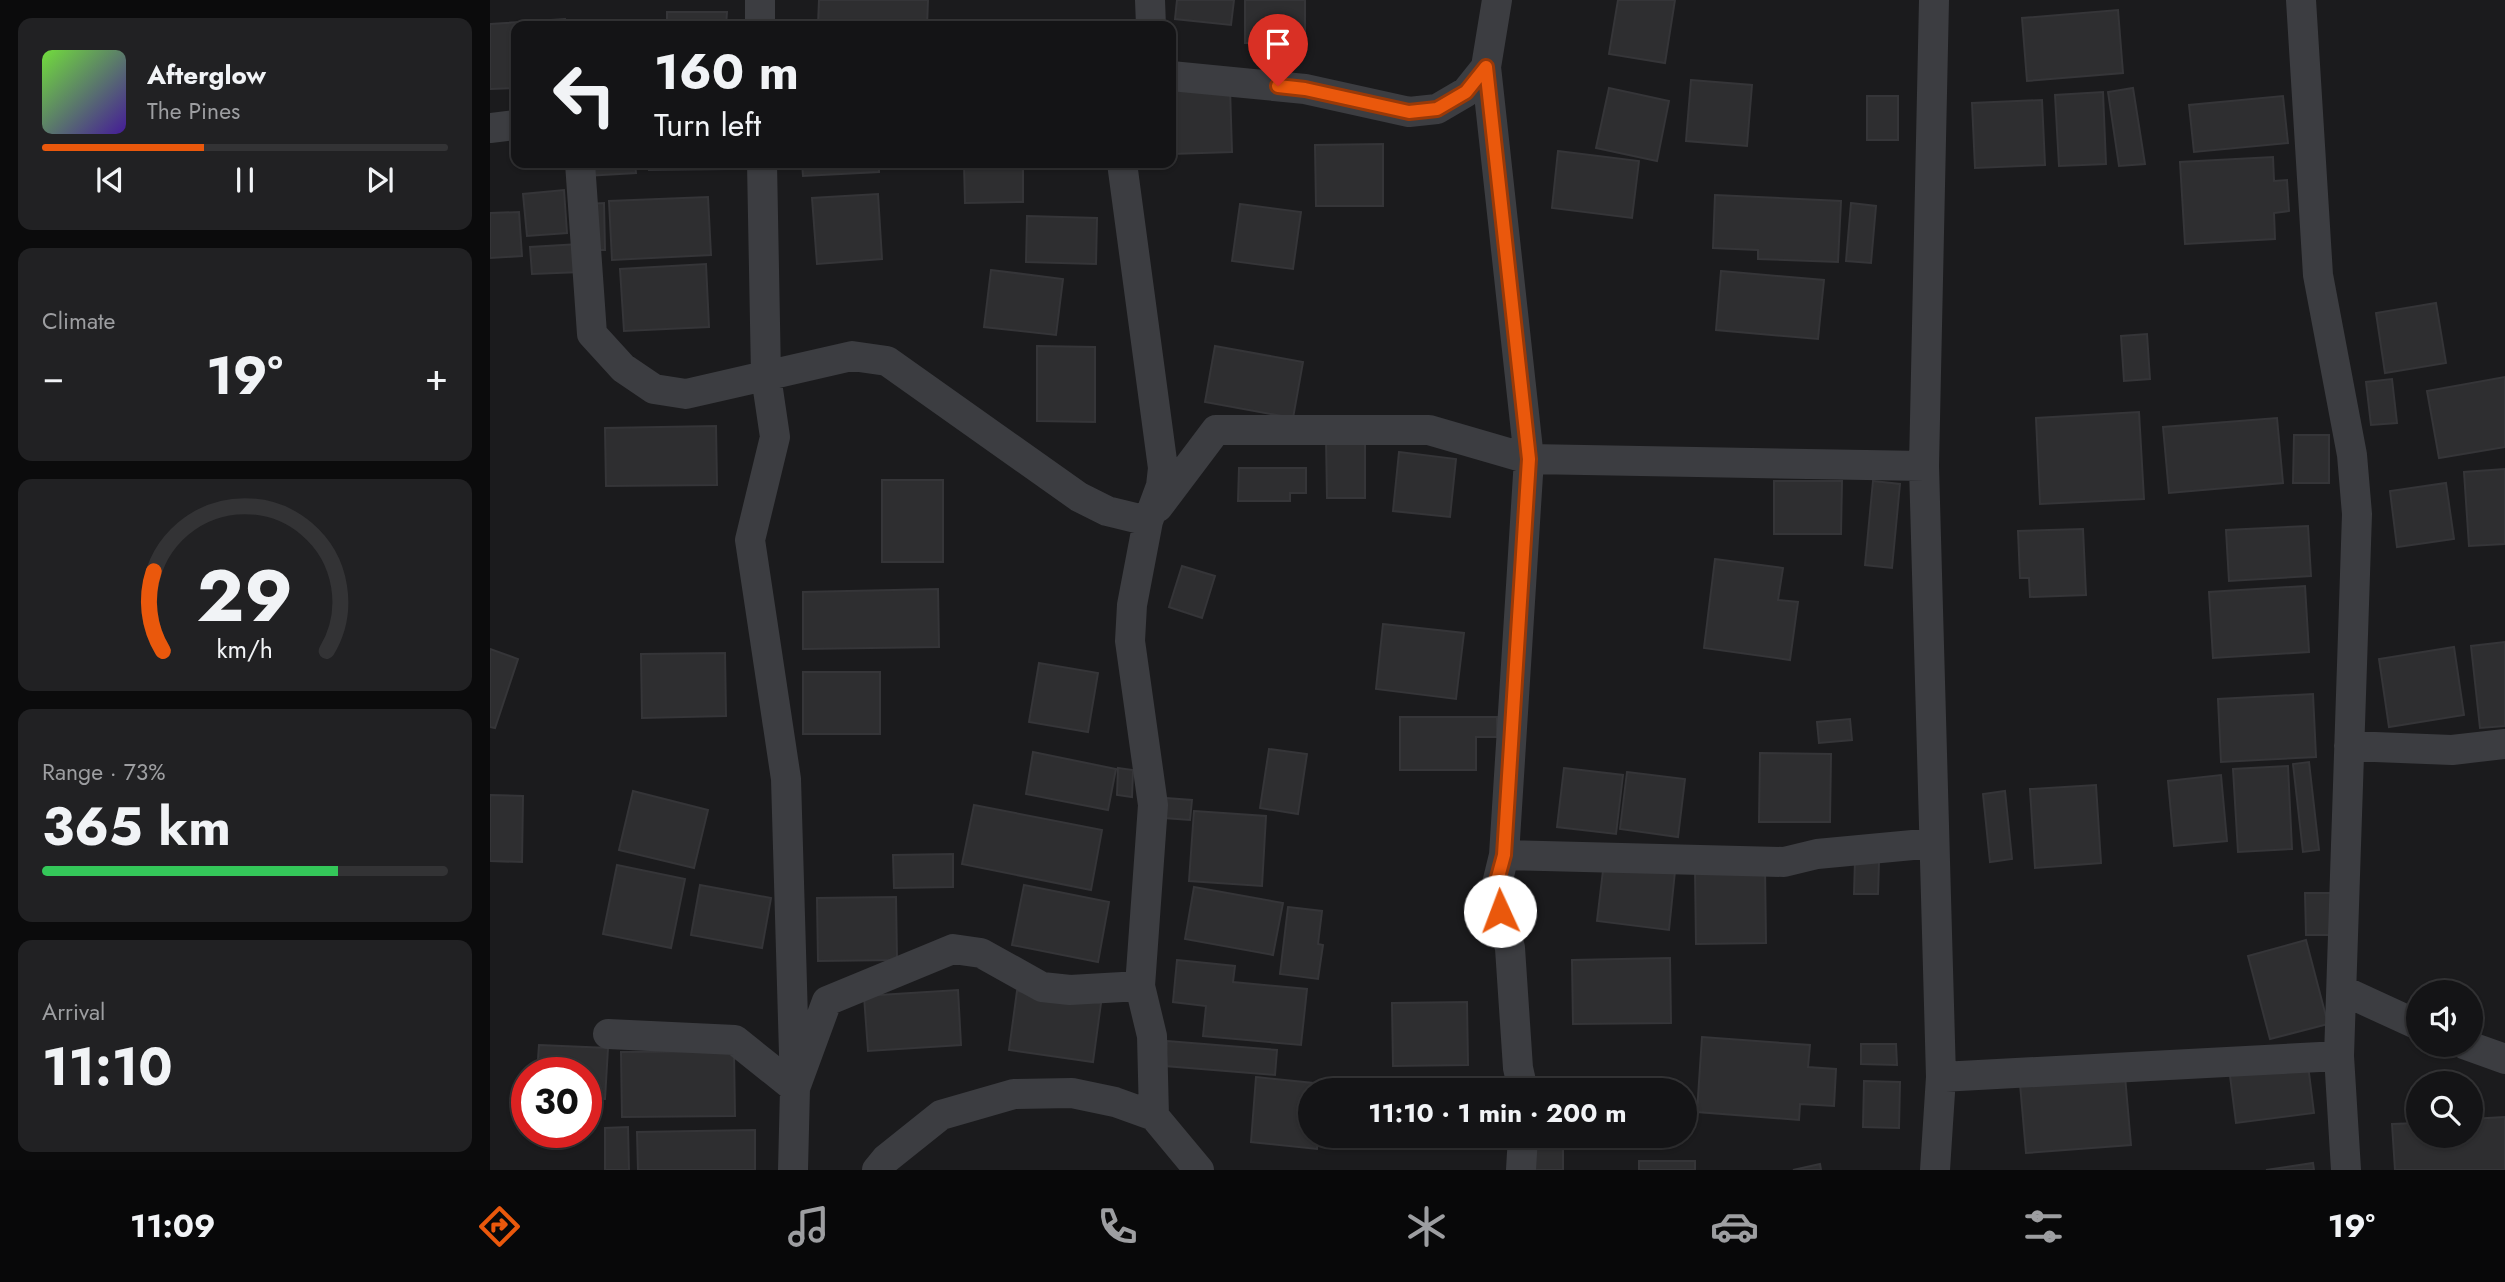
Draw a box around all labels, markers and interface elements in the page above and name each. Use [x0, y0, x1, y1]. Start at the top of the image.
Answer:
pin [1248, 14, 1308, 86]
icon: arrive [1259, 25, 1297, 63]
text: 160 m [654, 37, 799, 107]
icon: left [539, 49, 630, 140]
text: Afterglow [147, 56, 266, 94]
text: The Pines [147, 94, 240, 128]
text: Turn left [654, 102, 761, 148]
icon: previous [91, 161, 129, 199]
icon: pause [226, 161, 264, 199]
icon: next [361, 161, 399, 199]
text: Climate [42, 304, 115, 338]
text: 19° [206, 338, 283, 414]
text: − [42, 349, 64, 404]
text: + [425, 349, 448, 404]
text: 29 [197, 543, 293, 648]
text: km/h [217, 631, 273, 667]
text: Range · 73% [42, 755, 166, 789]
text: 365 km [42, 789, 231, 865]
position arrow [1463, 874, 1537, 948]
map controls [2406, 980, 2483, 1148]
button: sound [2406, 980, 2483, 1057]
text: Arrival [42, 995, 105, 1029]
text: 11:10 [42, 1029, 173, 1105]
speed limit sign: 30 [511, 1057, 602, 1148]
button: search [2406, 1071, 2483, 1148]
text: 11:10 · 1 min · 200 m [1368, 1094, 1627, 1132]
icon: directions [475, 1202, 524, 1251]
icon: music [784, 1202, 833, 1251]
icon: phone [1093, 1202, 1142, 1251]
icon: climate [1402, 1202, 1451, 1251]
icon: car [1710, 1202, 1759, 1251]
icon: filters [2019, 1202, 2068, 1251]
text: 11:09 [130, 1203, 215, 1249]
text: 19° [2328, 1203, 2375, 1249]

